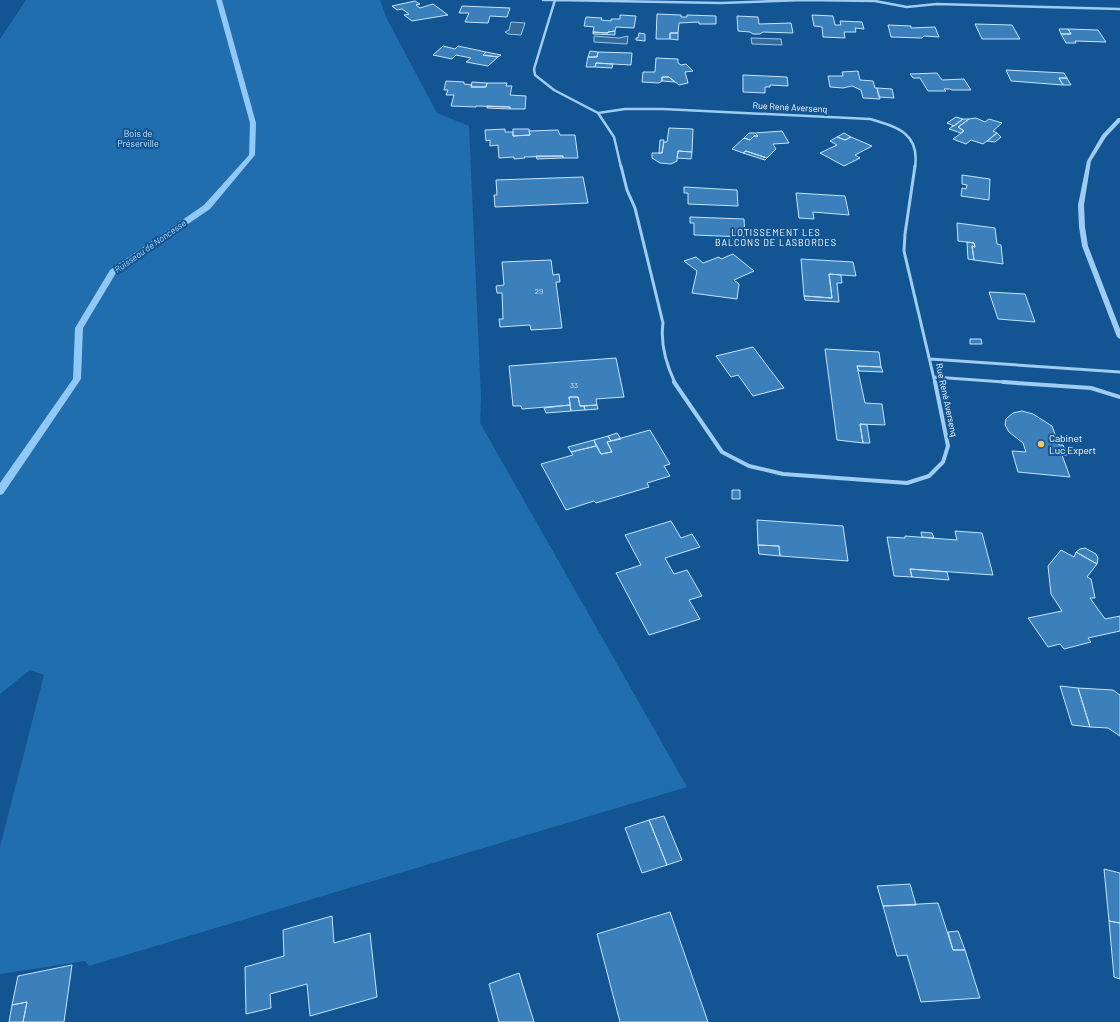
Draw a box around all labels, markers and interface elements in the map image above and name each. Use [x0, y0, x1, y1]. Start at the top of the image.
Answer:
street label: Rue René Aversenq [752, 100, 828, 114]
park label: Bois de Préserville [117, 128, 159, 149]
water label: Ruisseau de Noncesse [112, 217, 188, 275]
district label: LOTISSEMENT LES BALCONS DE LASBORDES [715, 227, 837, 248]
house number: 29 [535, 286, 543, 296]
street label: Rue René Aversenq [934, 362, 960, 438]
house number: 33 [570, 380, 578, 390]
place label: Cabinet Luc Expert [1049, 432, 1097, 456]
marker: Cabinet Luc Expert [1036, 439, 1046, 449]

